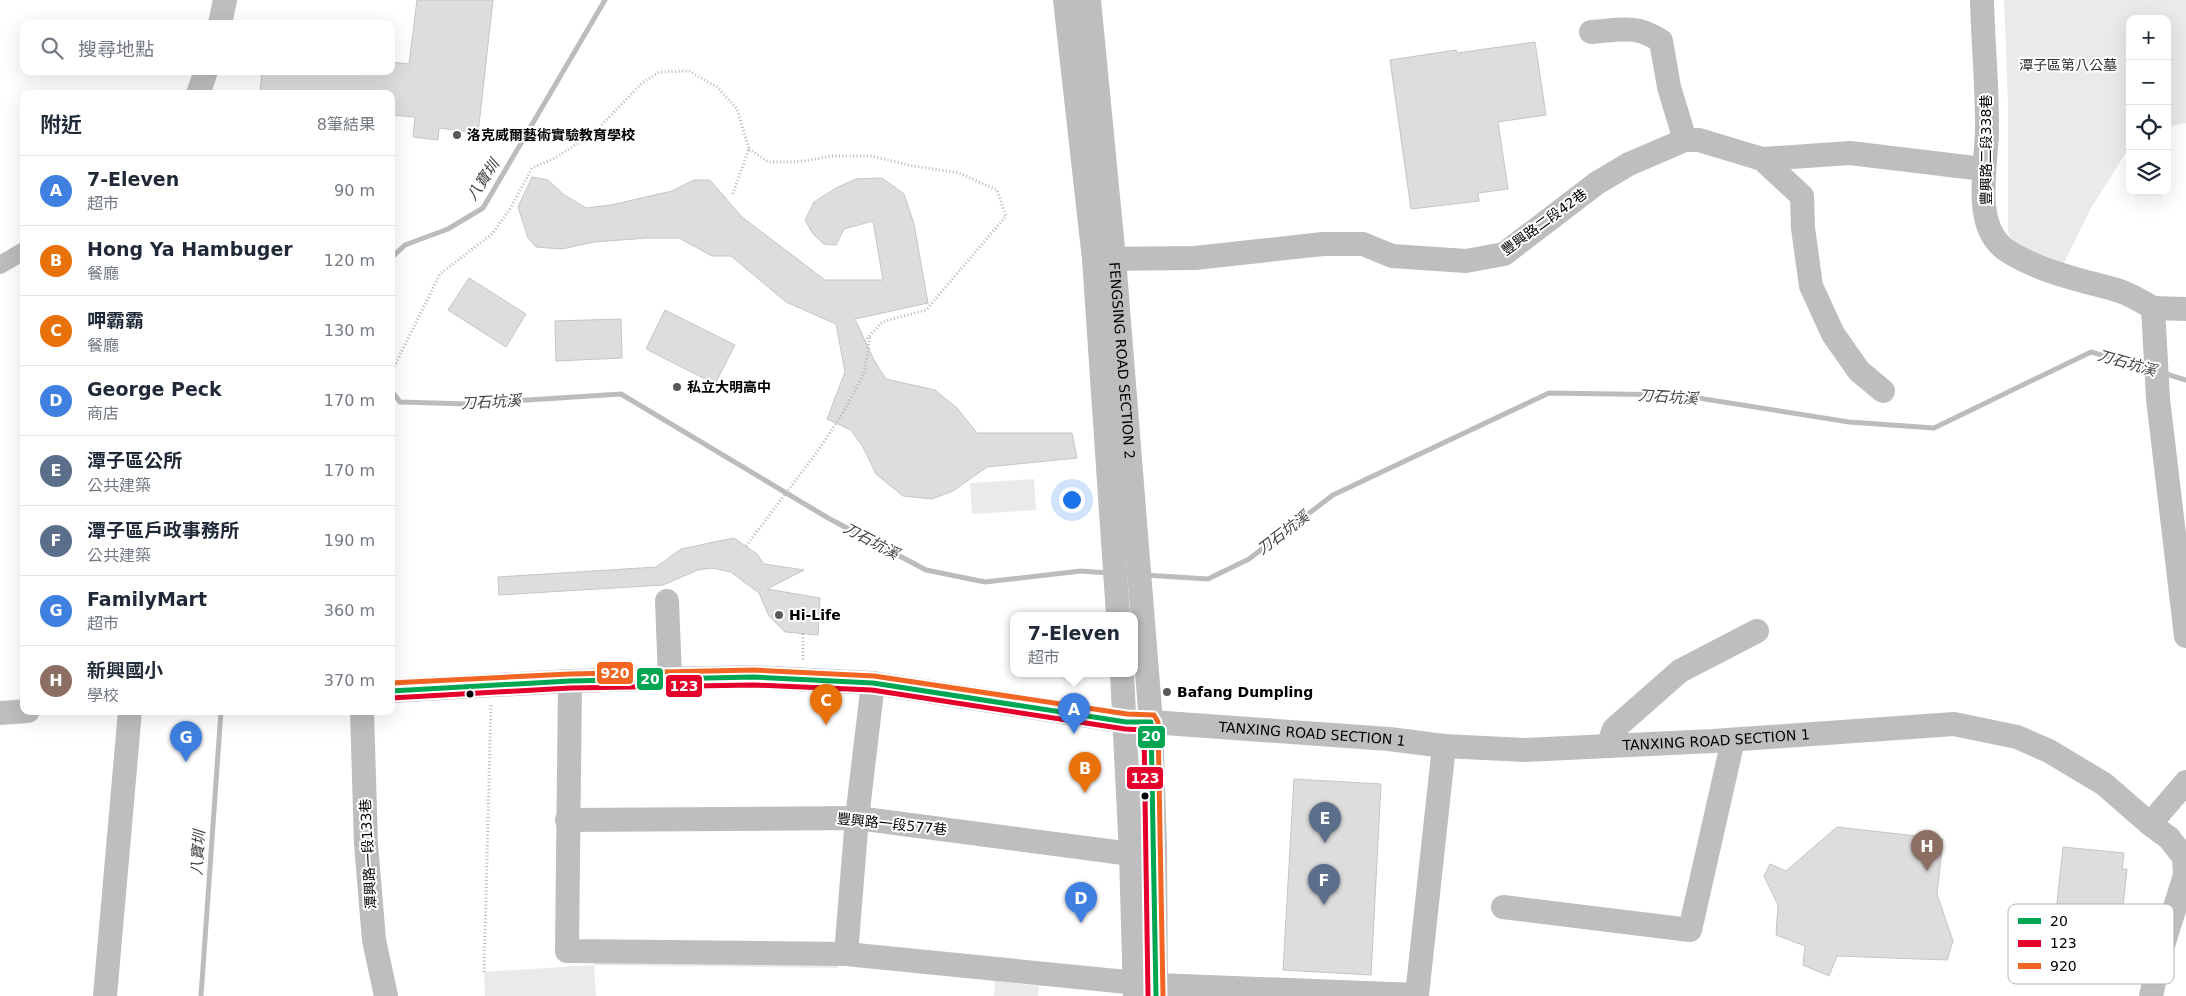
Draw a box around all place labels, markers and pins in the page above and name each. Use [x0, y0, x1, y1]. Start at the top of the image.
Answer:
place label: 洛克威爾藝術實驗教育學校 [467, 127, 635, 143]
marker: 洛克威爾藝術實驗教育學校 [451, 129, 463, 141]
place label: 私立大明高中 [687, 379, 771, 395]
marker: 私立大明高中 [671, 381, 683, 393]
place label: Hi-Life [789, 607, 841, 623]
marker: Hi-Life [773, 609, 785, 621]
pin: C [810, 684, 842, 725]
place label: Bafang Dumpling [1177, 684, 1313, 700]
marker: Bafang Dumpling [1161, 686, 1173, 698]
unlabelled marker [465, 689, 475, 699]
pin: A [1058, 693, 1090, 734]
pin: G [170, 721, 202, 762]
pin: B [1069, 752, 1101, 793]
unlabelled marker [1140, 791, 1150, 801]
pin: E [1309, 802, 1341, 843]
pin: H [1911, 830, 1943, 871]
pin: F [1308, 864, 1340, 905]
pin: D [1065, 882, 1097, 923]

